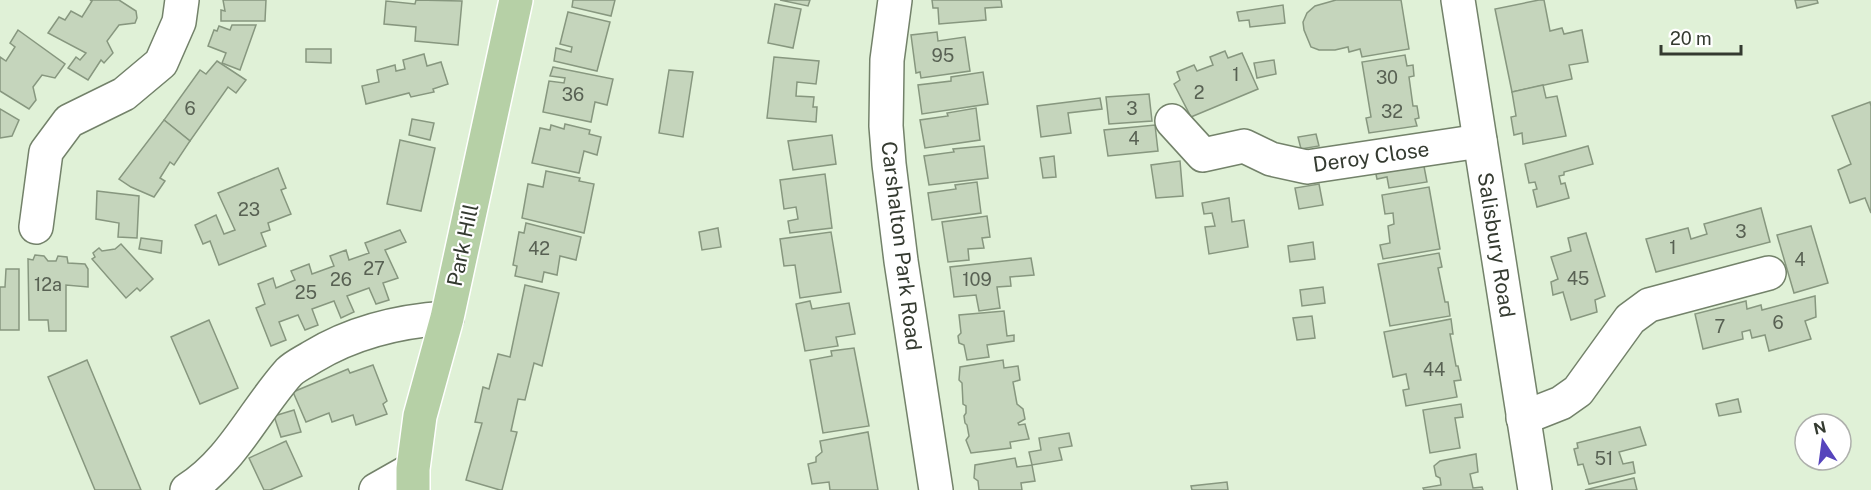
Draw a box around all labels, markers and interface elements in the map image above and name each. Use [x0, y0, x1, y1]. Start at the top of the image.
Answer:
scale bar [1661, 18, 1740, 56]
text: 20 m [1670, 28, 1712, 49]
house number: 95 [932, 45, 954, 66]
house number: 1 [1232, 64, 1240, 85]
house number: 30 [1376, 67, 1398, 88]
house number: 2 [1194, 82, 1204, 103]
house number: 36 [562, 84, 584, 105]
house number: 6 [184, 98, 196, 119]
house number: 3 [1126, 98, 1138, 119]
house number: 32 [1381, 101, 1403, 122]
house number: 4 [1128, 128, 1140, 149]
street label: Deroy Close [1311, 136, 1431, 177]
street label: Carshalton Park Road [876, 140, 927, 352]
street label: Salisbury Road [1473, 170, 1520, 319]
house number: 23 [238, 199, 260, 220]
street label: Park Hill [442, 201, 483, 288]
house number: 3 [1735, 221, 1747, 242]
house number: 1 [1669, 237, 1677, 258]
house number: 42 [528, 238, 550, 259]
house number: 4 [1794, 249, 1806, 270]
house number: 27 [363, 258, 385, 279]
house number: 45 [1567, 268, 1589, 289]
house number: 26 [330, 269, 352, 290]
house number: 109 [962, 269, 992, 290]
house number: 12a [34, 274, 62, 295]
house number: 25 [295, 282, 317, 303]
house number: 6 [1772, 312, 1784, 333]
house number: 7 [1715, 316, 1725, 337]
house number: 44 [1423, 359, 1445, 380]
north arrow [1793, 412, 1853, 472]
text: N [1812, 417, 1828, 439]
house number: 51 [1595, 448, 1613, 469]

